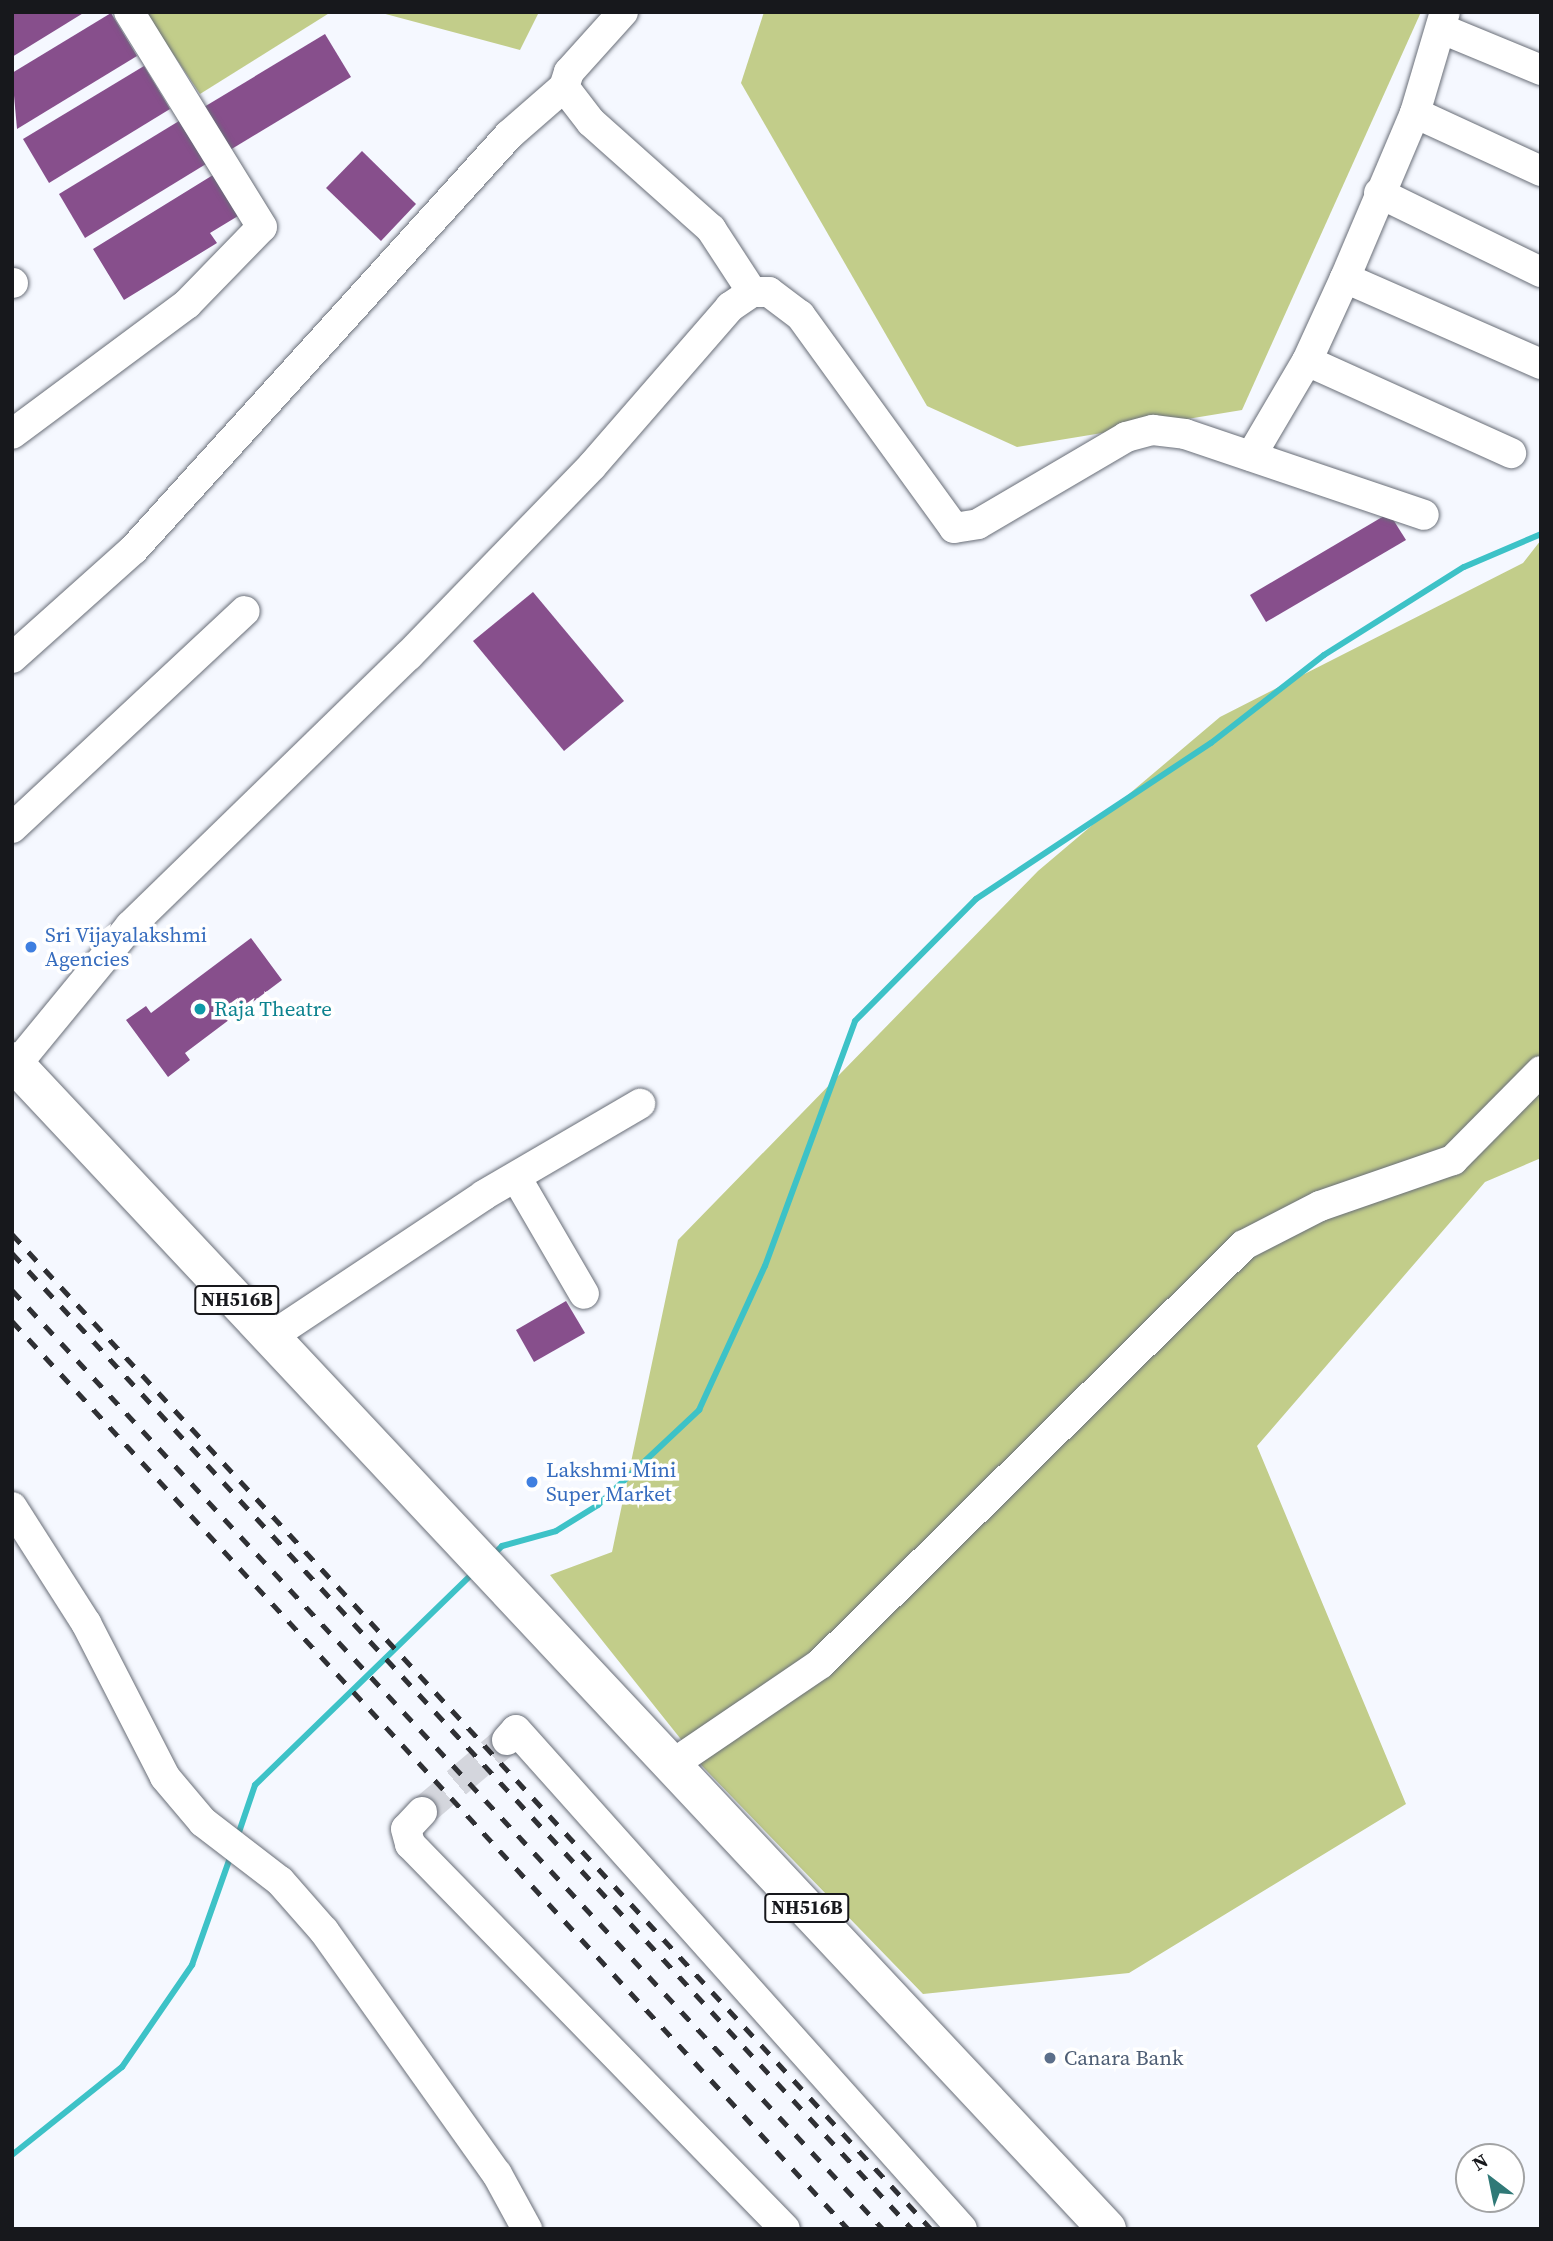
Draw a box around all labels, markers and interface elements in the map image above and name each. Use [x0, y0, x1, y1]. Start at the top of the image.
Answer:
place label: Sri Vijayalakshmi Agencies [45, 922, 208, 972]
marker: Sri Vijayalakshmi Agencies [23, 939, 39, 955]
place label: Raja Theatre [214, 996, 332, 1022]
marker: Raja Theatre [192, 1001, 208, 1017]
road number: NH516B [193, 1284, 281, 1316]
place label: Lakshmi Mini Super Market [546, 1457, 676, 1507]
marker: Lakshmi Mini Super Market [524, 1474, 540, 1490]
road number: NH516B [763, 1892, 851, 1924]
place label: Canara Bank [1064, 2045, 1183, 2071]
marker: Canara Bank [1042, 2050, 1058, 2066]
north arrow [1455, 2143, 1525, 2213]
text: N [1467, 2147, 1493, 2177]

